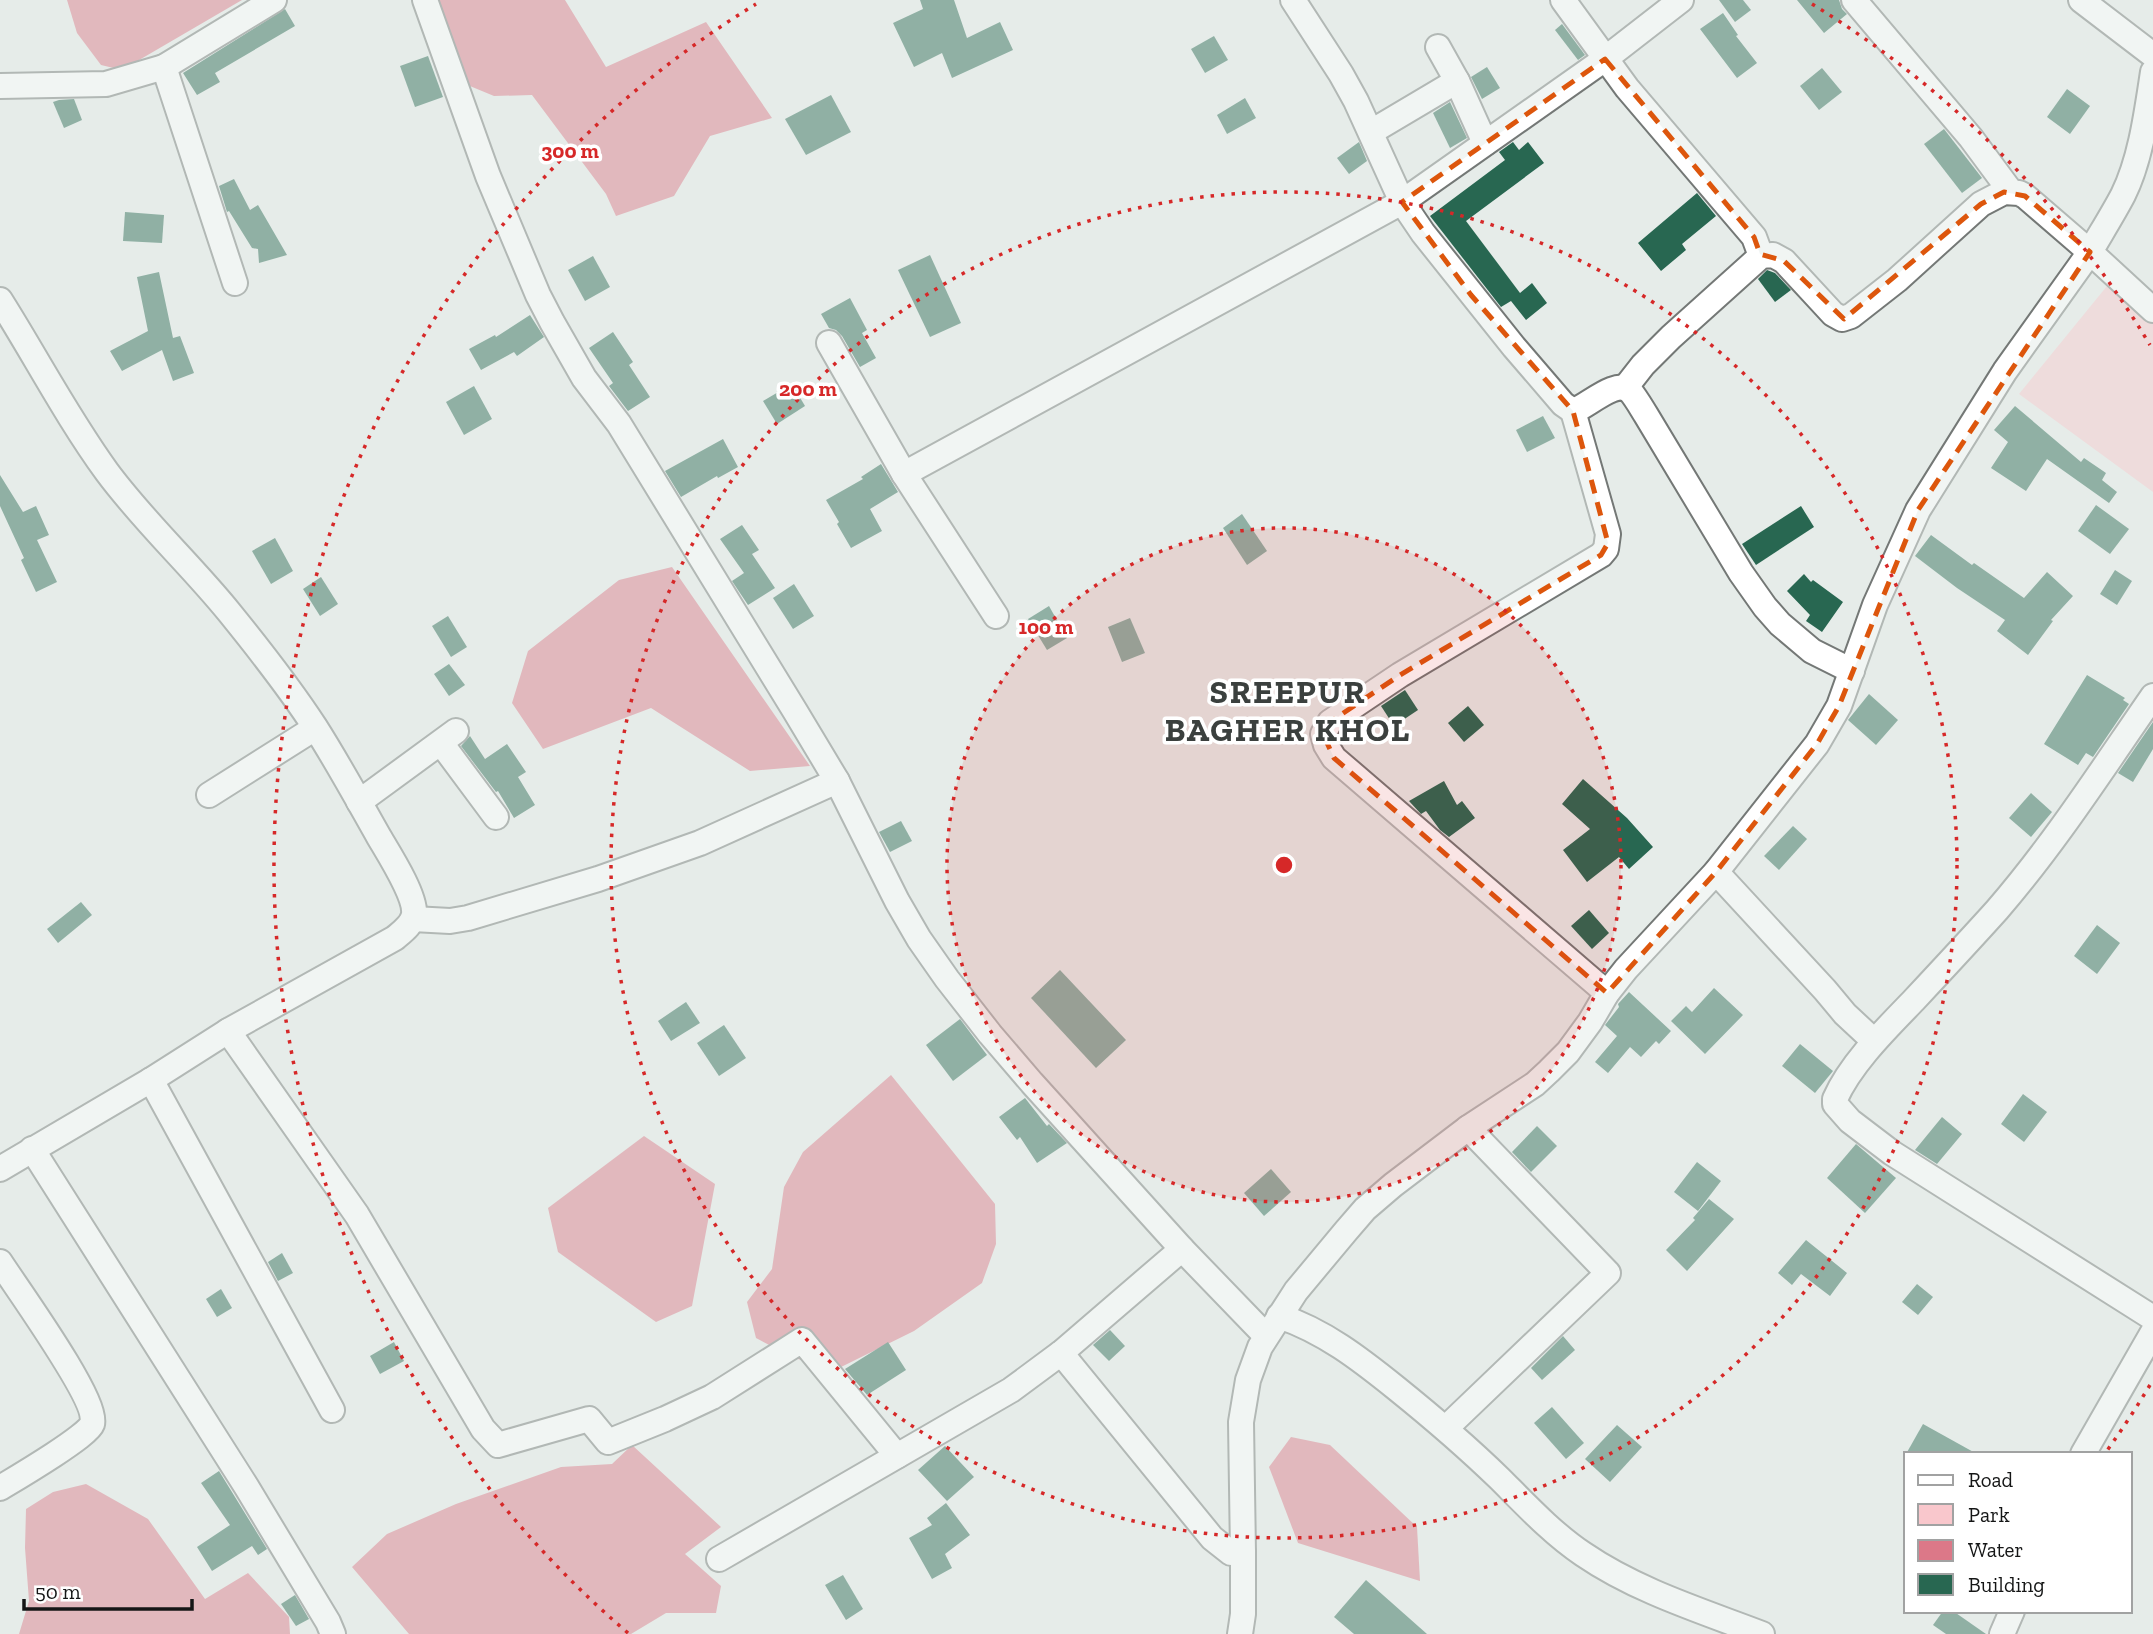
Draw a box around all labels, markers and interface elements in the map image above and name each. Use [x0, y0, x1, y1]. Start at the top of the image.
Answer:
text: 300 m [541, 138, 599, 163]
text: 200 m [779, 376, 837, 401]
text: 100 m [1019, 614, 1074, 639]
district label: SREEPUR BAGHER KHOL [1165, 672, 1411, 749]
centre of rings [1272, 853, 1296, 877]
legend [1904, 1452, 2132, 1613]
text: Road [1968, 1467, 2014, 1492]
text: Park [1968, 1502, 2010, 1527]
text: Water [1968, 1537, 2023, 1562]
scale bar [24, 1568, 192, 1612]
text: Building [1968, 1572, 2045, 1597]
text: 50 m [35, 1579, 81, 1604]

